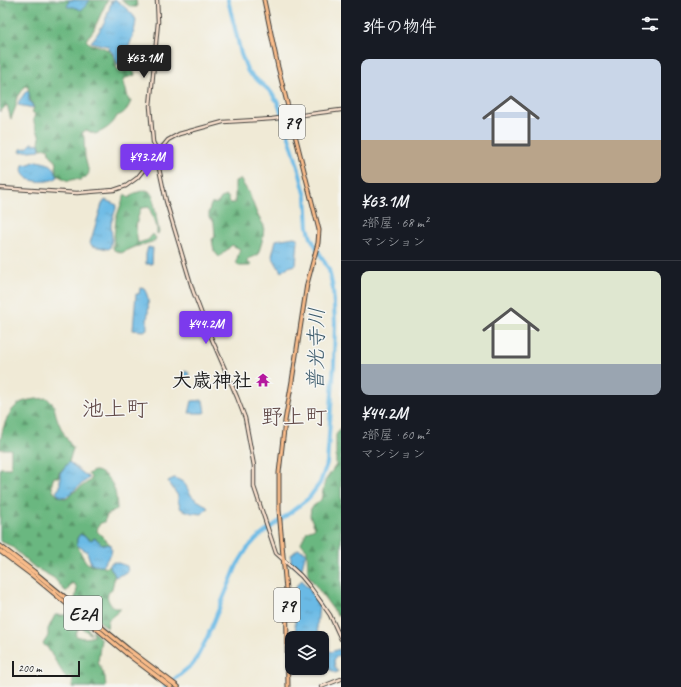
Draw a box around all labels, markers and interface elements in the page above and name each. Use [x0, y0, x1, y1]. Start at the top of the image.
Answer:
icon: filters [639, 13, 661, 35]
text: 3件の物件 [361, 16, 437, 37]
pin: ¥63.1M [111, 45, 177, 79]
text: ¥63.1M [126, 50, 162, 66]
icon: home [475, 85, 547, 157]
road number: 79 [279, 105, 305, 139]
pin: ¥93.2M [114, 144, 180, 178]
text: ¥93.2M [129, 149, 165, 165]
text: ¥63.1M [361, 191, 408, 212]
text: 2部屋 · 68 m² [361, 215, 428, 231]
text: マンション [361, 234, 425, 250]
icon: home [475, 297, 547, 369]
water label: 普光寺川 [302, 307, 330, 391]
pin: ¥44.2M [173, 311, 239, 345]
text: ¥44.2M [188, 316, 224, 332]
place label: 大歳神社 [172, 368, 252, 393]
temple icon: 大歳神社 [255, 372, 271, 388]
district label: 池上町 [82, 395, 148, 423]
district label: 野上町 [261, 403, 327, 431]
text: ¥44.2M [361, 403, 407, 424]
text: 2部屋 · 60 m² [361, 427, 428, 443]
text: マンション [361, 446, 425, 462]
road number: 79 [274, 588, 300, 622]
road number: E2A [64, 596, 102, 630]
map controls [285, 631, 329, 675]
button: layers [285, 631, 329, 675]
scale bar [12, 659, 80, 678]
text: 200 m [18, 661, 42, 675]

